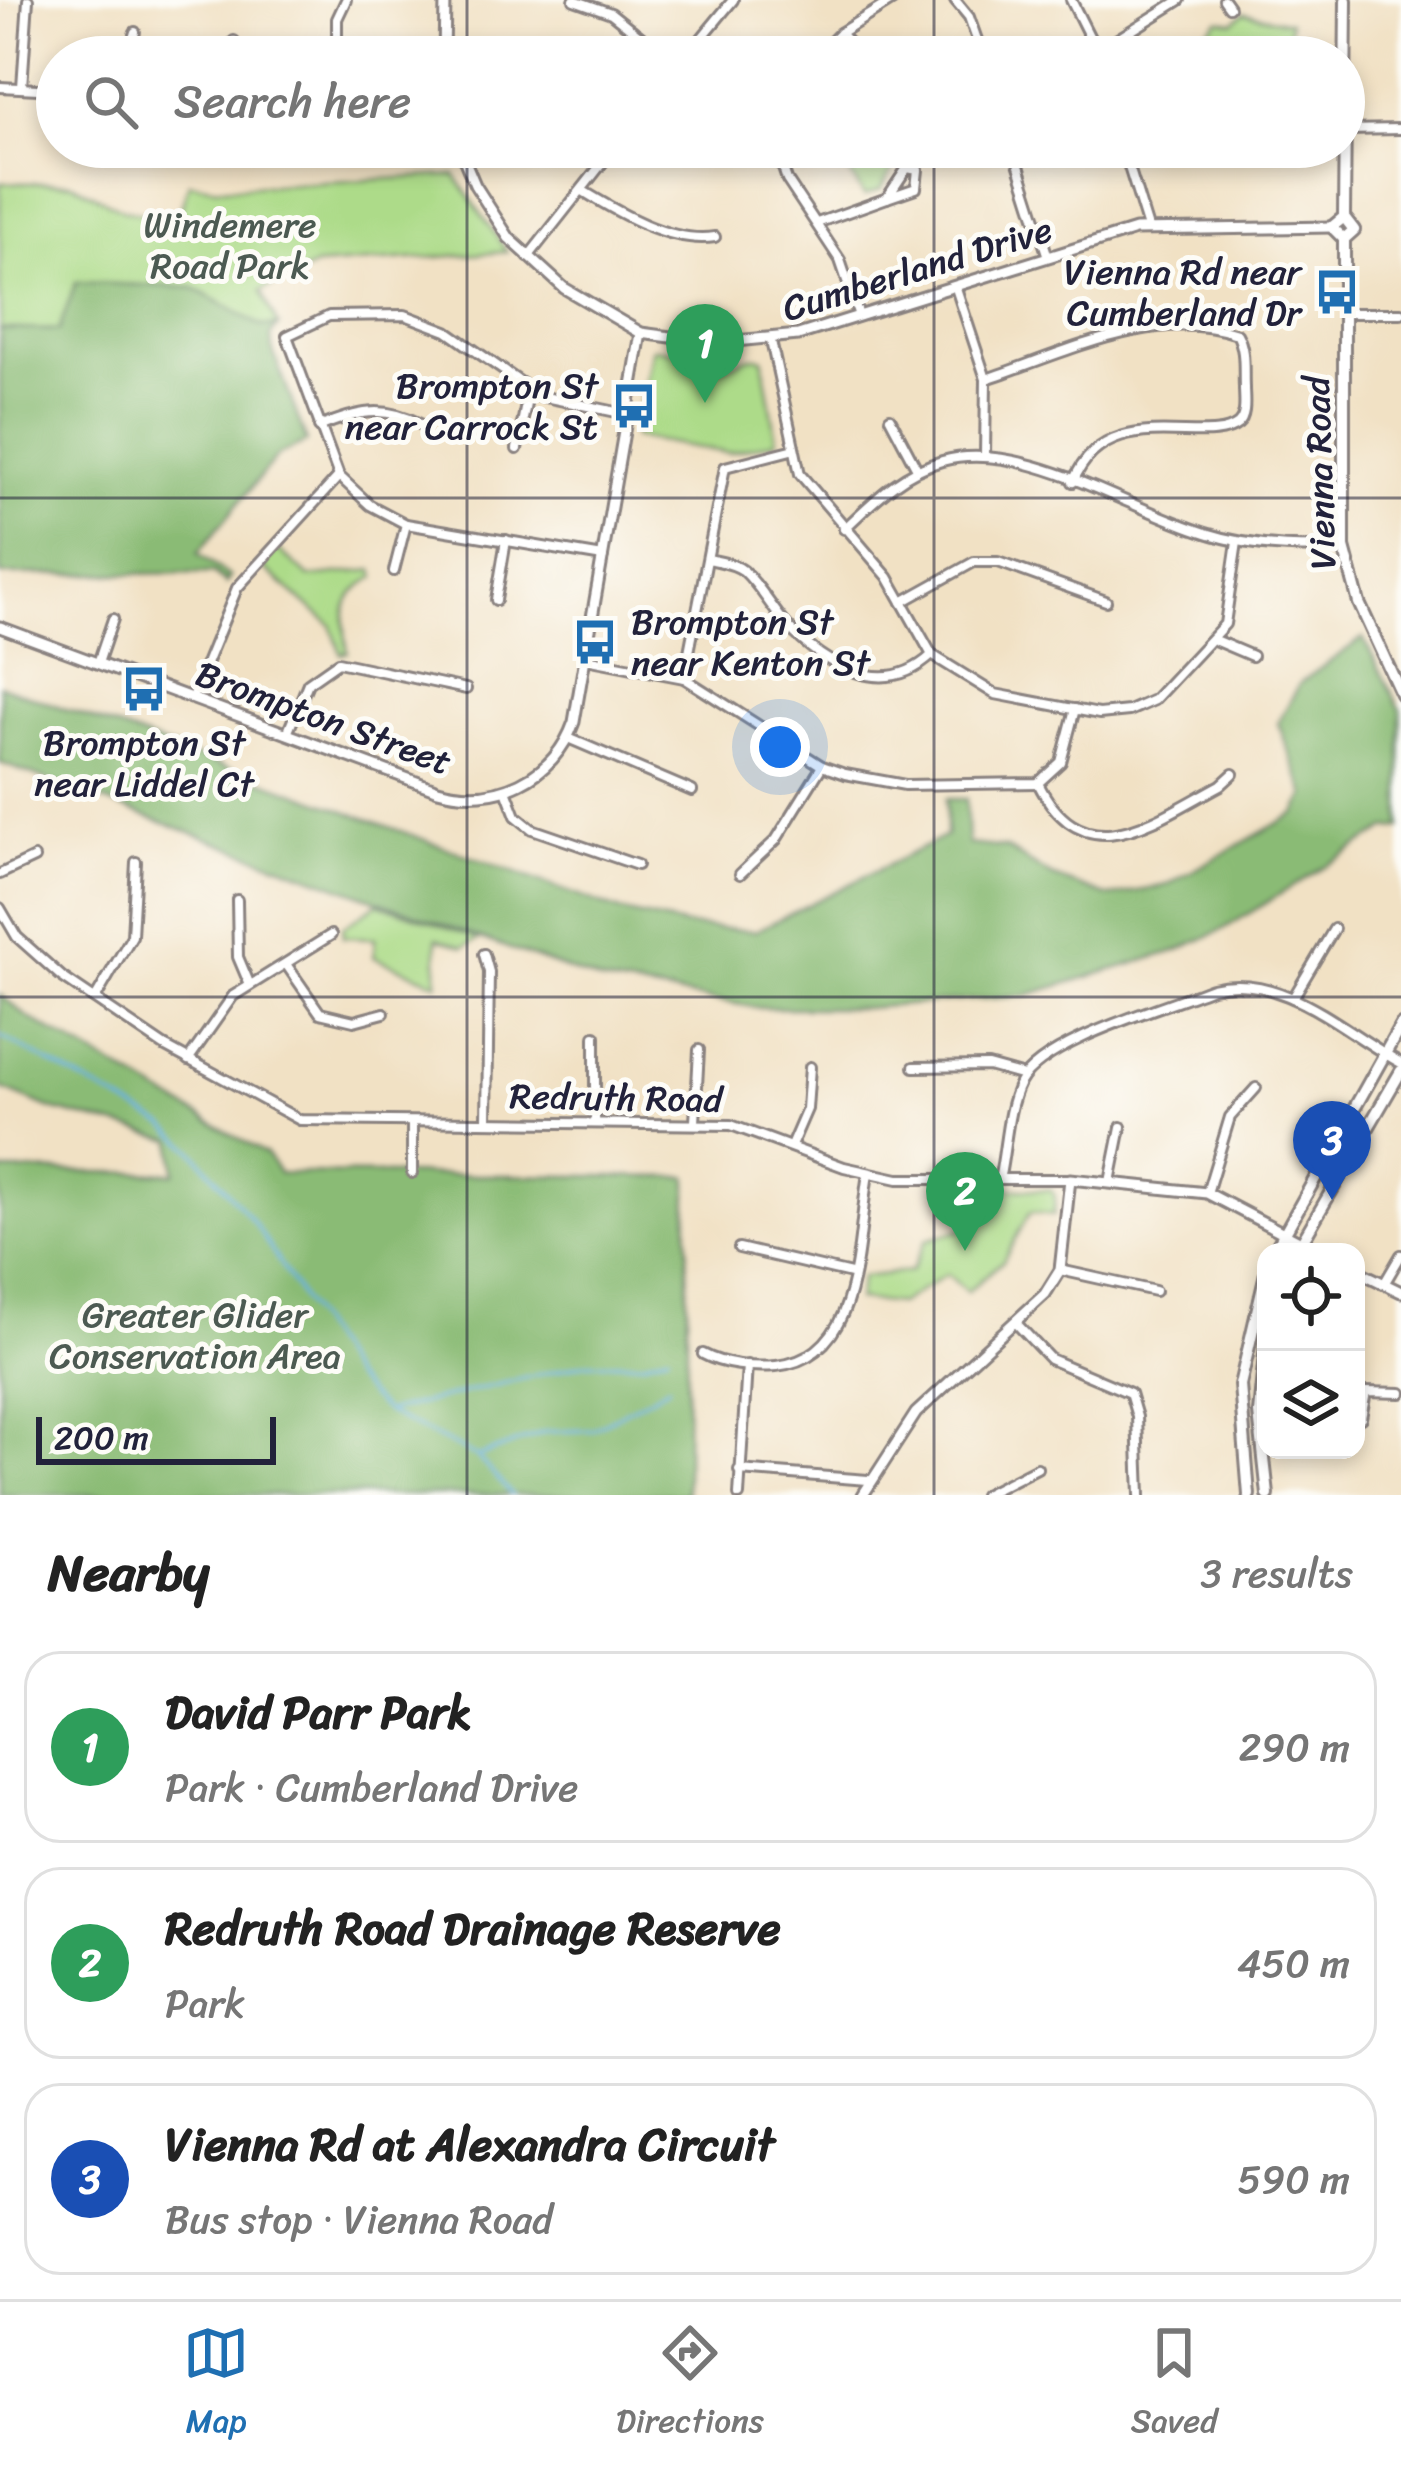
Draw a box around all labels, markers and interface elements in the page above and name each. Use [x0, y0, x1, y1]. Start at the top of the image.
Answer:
search box [36, 36, 1365, 168]
text: Search here [174, 62, 411, 142]
icon: search [78, 69, 144, 135]
park label: Windemere Road Park [144, 193, 316, 298]
street label: Cumberland Drive [774, 198, 1060, 340]
place label: Vienna Rd near Cumberland Dr [1064, 240, 1303, 345]
bus stop icon: Vienna Rd near Cumberland Dr [1312, 267, 1362, 317]
pin: 1 [666, 304, 744, 403]
place label: Brompton St near Carrock St [345, 354, 599, 459]
street label: Vienna Road [1285, 373, 1355, 571]
bus stop icon: Brompton St near Carrock St [609, 381, 659, 431]
place label: Brompton St near Kenton St [631, 590, 871, 695]
bus stop icon: Brompton St near Kenton St [570, 617, 620, 667]
street label: Brompton Street [186, 642, 461, 794]
bus stop icon: Brompton St near Liddel Ct [119, 664, 169, 714]
place label: Brompton St near Liddel Ct [34, 711, 255, 816]
your location [750, 717, 810, 777]
street label: Redruth Road [509, 1064, 725, 1132]
pin: 3 [1293, 1101, 1371, 1200]
pin: 2 [926, 1152, 1004, 1251]
map controls [1257, 1243, 1365, 1459]
button: locate [1257, 1243, 1365, 1351]
park label: Greater Glider Conservation Area [49, 1283, 341, 1388]
button: layers [1257, 1351, 1365, 1459]
text: 200 m [54, 1409, 149, 1467]
scale bar [36, 1411, 276, 1464]
text: Nearby [48, 1528, 209, 1618]
text: 3 results [1200, 1539, 1353, 1608]
text: David Parr Park [165, 1673, 472, 1753]
text: 1 [82, 1713, 98, 1782]
text: 290 m [1239, 1713, 1350, 1782]
text: Park · Cumberland Drive [165, 1753, 578, 1822]
text: Redruth Road Drainage Reserve [165, 1889, 781, 1969]
text: 2 [79, 1929, 101, 1998]
text: 450 m [1237, 1929, 1350, 1998]
text: Park [165, 1969, 245, 2038]
text: Vienna Rd at Alexandra Circuit [165, 2105, 775, 2185]
text: 3 [79, 2145, 101, 2214]
text: 590 m [1237, 2145, 1350, 2214]
text: Bus stop · Vienna Road [165, 2185, 553, 2254]
tab: Map [183, 2320, 249, 2450]
tab: Directions [616, 2320, 764, 2450]
tab: Saved [1131, 2320, 1218, 2450]

